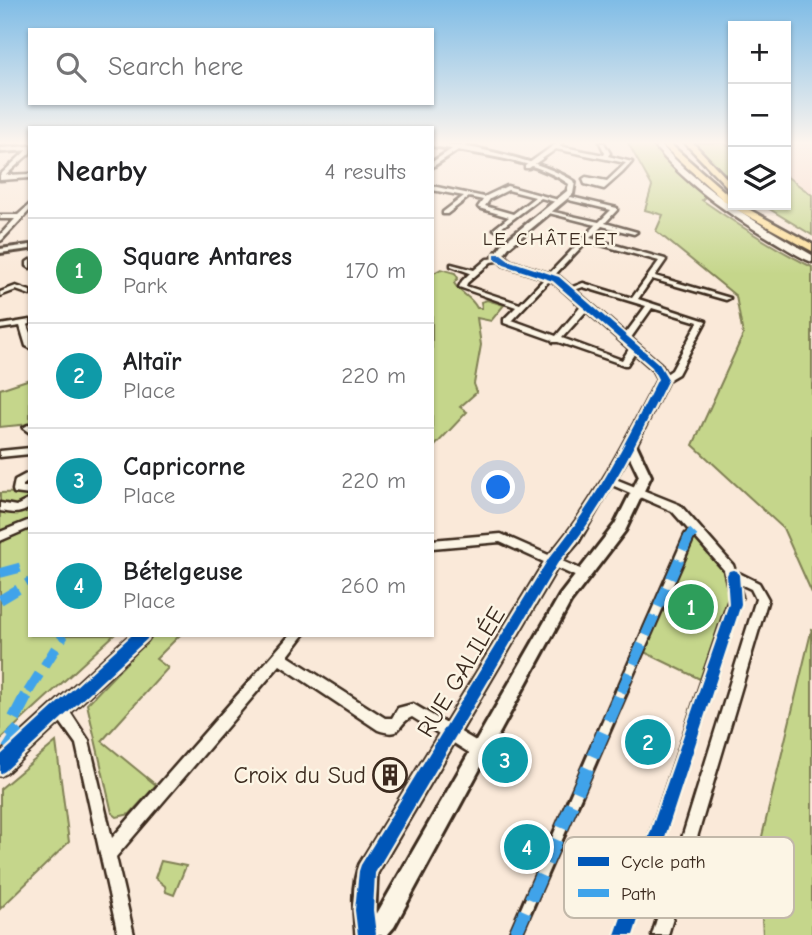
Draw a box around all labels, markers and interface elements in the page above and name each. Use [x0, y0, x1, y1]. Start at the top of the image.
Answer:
map controls [728, 21, 791, 210]
button: + [728, 21, 791, 84]
search box [28, 28, 434, 105]
icon: search [52, 48, 90, 86]
text: Search here [108, 52, 243, 82]
button: − [728, 84, 791, 147]
button: layers [728, 147, 791, 210]
text: Nearby [56, 154, 147, 189]
text: 4 results [324, 158, 406, 185]
district label: LE CHÂTELET [483, 228, 619, 250]
text: Square Antares [123, 242, 292, 272]
text: 1 [74, 257, 84, 284]
text: 170 m [345, 257, 406, 284]
text: Park [123, 272, 167, 299]
text: Altaïr [123, 347, 181, 377]
text: 2 [73, 362, 85, 389]
text: 220 m [341, 362, 406, 389]
text: Place [123, 377, 175, 404]
text: Capricorne [123, 452, 245, 482]
text: 3 [73, 467, 85, 494]
text: 220 m [341, 467, 406, 494]
your location [481, 470, 515, 504]
text: Place [123, 482, 175, 509]
text: Bételgeuse [123, 557, 243, 587]
text: 4 [74, 572, 84, 599]
text: 260 m [341, 572, 406, 599]
pin: 1 [668, 581, 714, 633]
text: Place [123, 587, 175, 614]
street label: RUE GALILÉE [411, 602, 511, 742]
pin: 2 [625, 716, 671, 768]
pin: 3 [482, 734, 528, 786]
building icon: Croix du Sud [371, 756, 409, 794]
place label: Croix du Sud [233, 761, 366, 789]
pin: 4 [504, 821, 550, 873]
legend [564, 837, 794, 918]
text: Cycle path [621, 851, 706, 873]
text: Path [621, 883, 656, 905]

